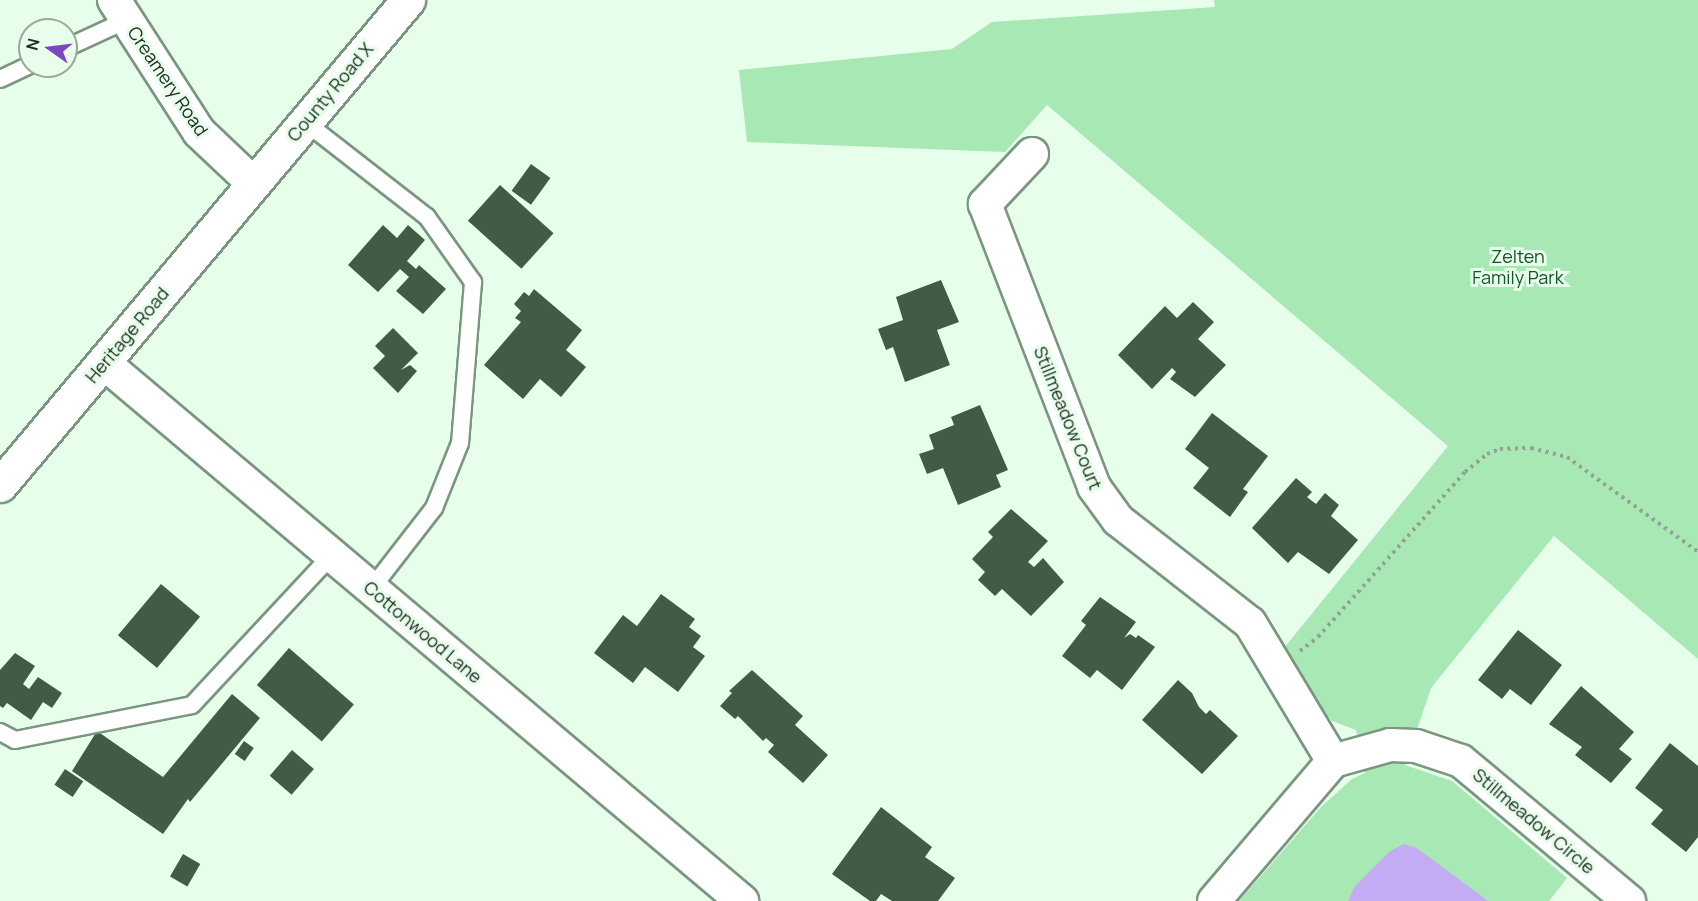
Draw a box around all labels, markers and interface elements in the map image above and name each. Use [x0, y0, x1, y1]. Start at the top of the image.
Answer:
north arrow [18, 18, 78, 78]
street label: Creamery Road [123, 22, 213, 140]
text: N [20, 36, 45, 52]
street label: County Road X [282, 38, 378, 146]
park label: Zelten Family Park [1472, 246, 1564, 288]
street label: Heritage Road [81, 283, 173, 387]
street label: Stillmeadow Court [1029, 343, 1107, 493]
street label: Cottonwood Lane [360, 576, 486, 688]
street label: Stillmeadow Circle [1469, 764, 1599, 878]

